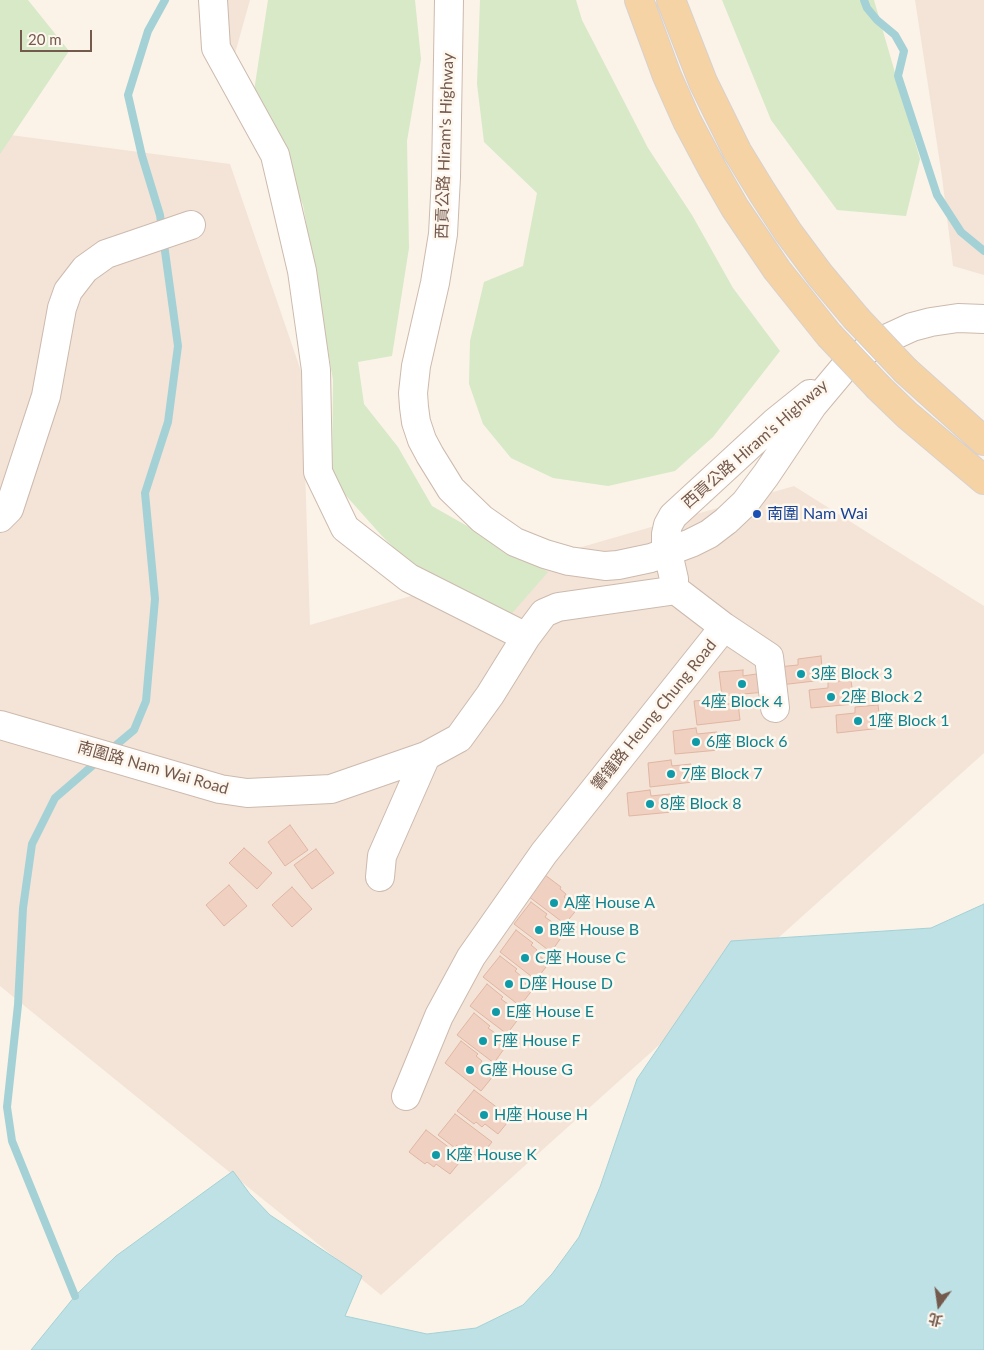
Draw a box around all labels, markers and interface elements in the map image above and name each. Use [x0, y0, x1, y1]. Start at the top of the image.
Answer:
scale bar [22, 20, 95, 52]
text: 20 m [28, 30, 62, 48]
street label: 西貢公路 Hiram's Highway [432, 52, 458, 240]
street label: 西貢公路 Hiram's Highway [678, 376, 832, 512]
place label: 南圍 Nam Wai [767, 504, 868, 524]
marker: 南圍 Nam Wai [751, 508, 763, 520]
street label: 響鐘路 Heung Chung Road [587, 636, 721, 794]
place label: 3座 Block 3 [811, 664, 893, 684]
marker: 3座 Block 3 [795, 668, 807, 680]
marker: 4座 Block 4 [736, 678, 748, 690]
place label: 2座 Block 2 [841, 687, 923, 707]
marker: 2座 Block 2 [825, 691, 837, 703]
place label: 4座 Block 4 [701, 692, 783, 712]
place label: 1座 Block 1 [868, 711, 950, 731]
marker: 1座 Block 1 [852, 715, 864, 727]
place label: 6座 Block 6 [706, 732, 788, 752]
marker: 6座 Block 6 [690, 736, 702, 748]
street label: 南圍路 Nam Wai Road [75, 737, 231, 799]
place label: 7座 Block 7 [681, 764, 763, 784]
marker: 7座 Block 7 [665, 768, 677, 780]
place label: 8座 Block 8 [660, 794, 742, 814]
marker: 8座 Block 8 [644, 798, 656, 810]
place label: A座 House A [564, 893, 655, 913]
marker: A座 House A [548, 897, 560, 909]
place label: B座 House B [549, 920, 639, 940]
marker: B座 House B [533, 924, 545, 936]
place label: C座 House C [535, 948, 626, 968]
marker: C座 House C [519, 952, 531, 964]
place label: D座 House D [519, 974, 613, 994]
marker: D座 House D [503, 978, 515, 990]
place label: E座 House E [506, 1002, 594, 1022]
marker: E座 House E [490, 1006, 502, 1018]
place label: F座 House F [493, 1031, 581, 1051]
marker: F座 House F [477, 1035, 489, 1047]
place label: G座 House G [480, 1060, 573, 1080]
marker: G座 House G [464, 1064, 476, 1076]
place label: H座 House H [494, 1105, 588, 1125]
marker: H座 House H [478, 1109, 490, 1121]
place label: K座 House K [446, 1145, 537, 1165]
marker: K座 House K [430, 1149, 442, 1161]
north arrow [914, 1280, 964, 1330]
text: 北 [926, 1310, 944, 1330]

